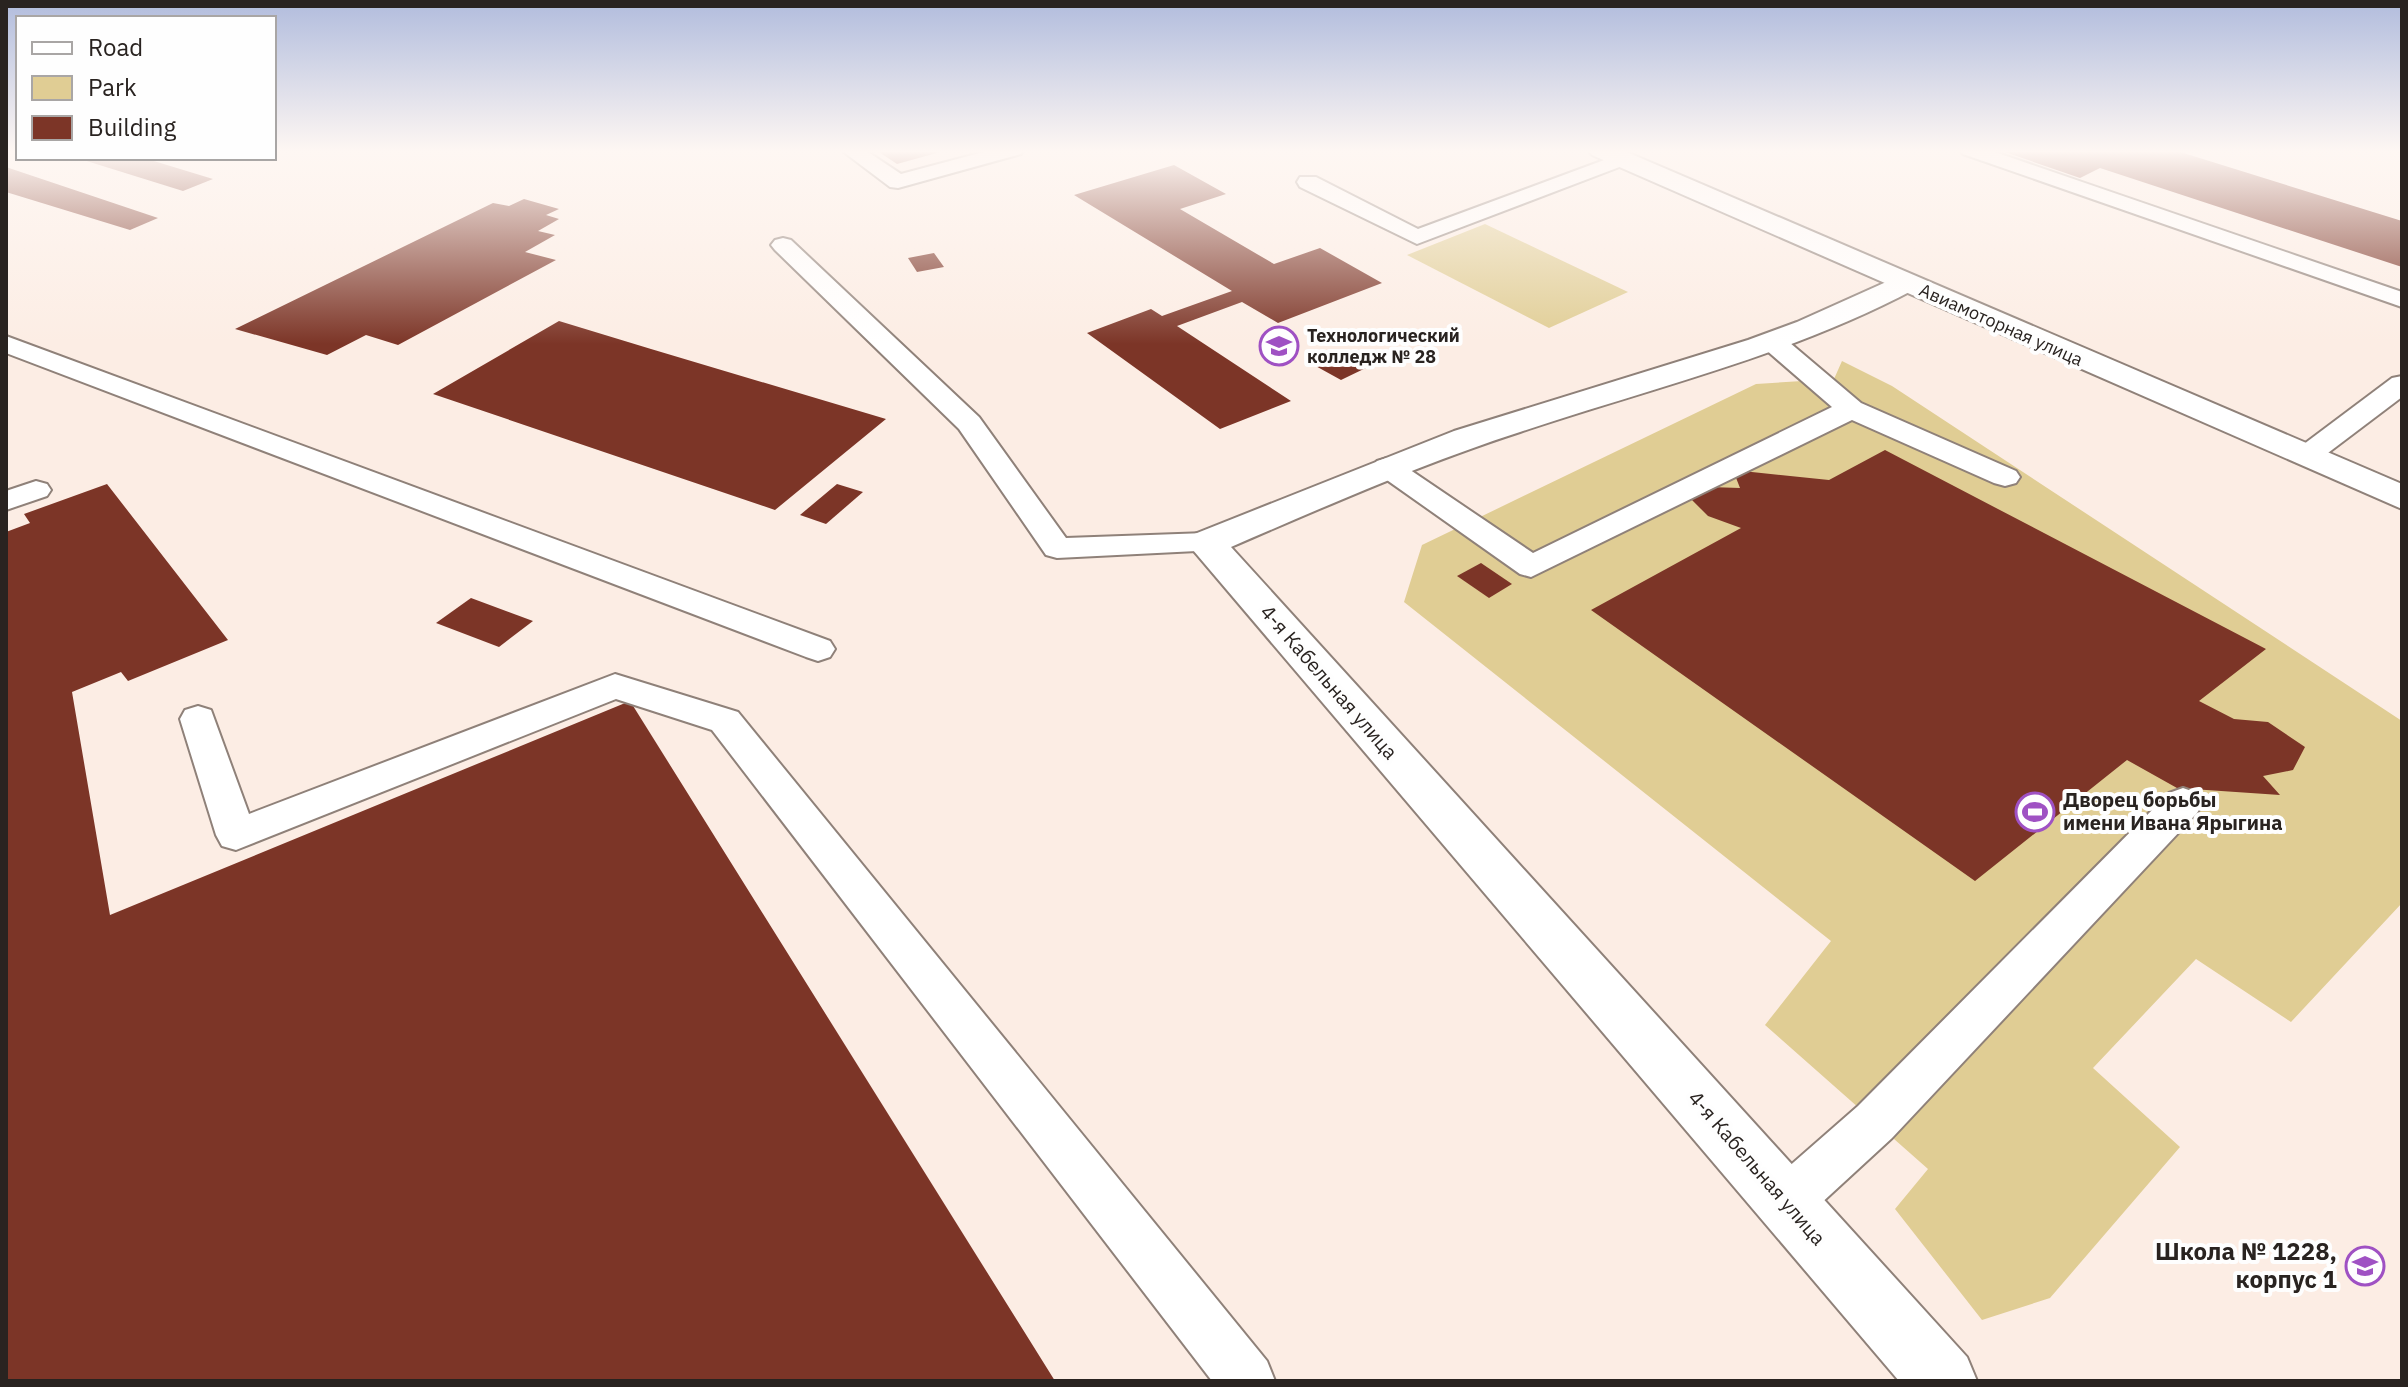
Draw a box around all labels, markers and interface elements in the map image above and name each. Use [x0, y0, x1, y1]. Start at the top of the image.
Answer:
legend [16, 16, 276, 160]
text: Road [88, 31, 143, 63]
text: Park [88, 71, 137, 103]
text: Building [88, 111, 176, 143]
street label: Авиамоторная улица [1916, 278, 2087, 371]
place label: Технологический колледж № 28 [1307, 324, 1460, 368]
school or university icon: Технологический колледж № 28 [1258, 325, 1300, 367]
street label: 4-я Кабельная улица [1255, 599, 1404, 765]
place label: Дворец борьбы имени Ивана Ярыгина [2063, 786, 2283, 836]
sports icon: Дворец борьбы имени Ивана Ярыгина [2014, 791, 2056, 833]
street label: 4-я Кабельная улица [1683, 1085, 1832, 1251]
place label: Школа № 1228, корпус 1 [2155, 1235, 2337, 1295]
school or university icon: Школа № 1228, корпус 1 [2344, 1245, 2386, 1287]

